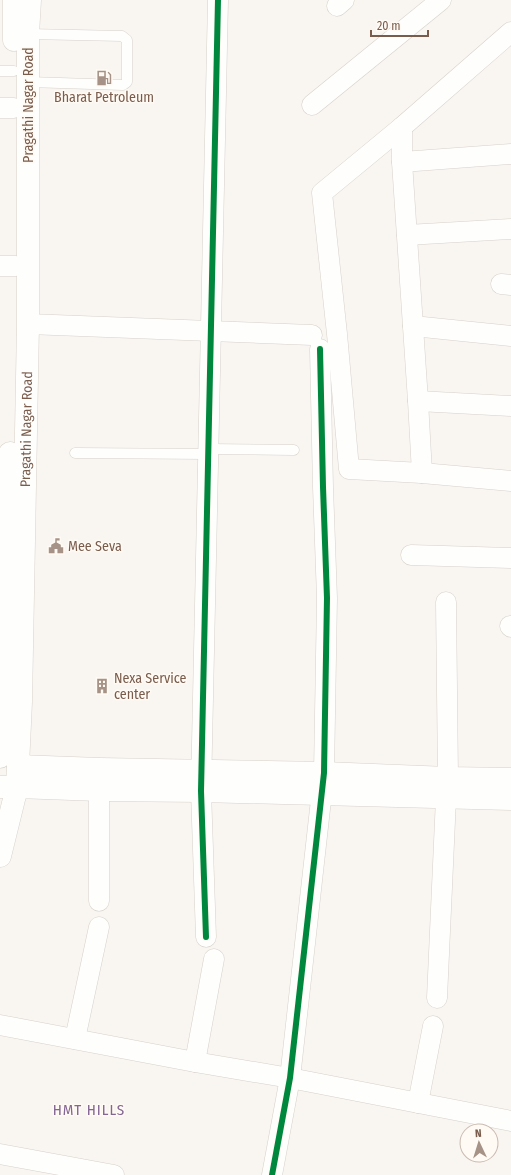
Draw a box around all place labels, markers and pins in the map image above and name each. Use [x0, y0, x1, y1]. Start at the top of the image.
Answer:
fuel station icon: Bharat Petroleum [95, 69, 113, 87]
place label: Bharat Petroleum [54, 89, 154, 106]
public building icon: Mee Seva [47, 537, 65, 555]
place label: Mee Seva [68, 538, 122, 555]
place label: Nexa Service center [114, 670, 187, 703]
building icon: Nexa Service center [93, 677, 111, 695]

